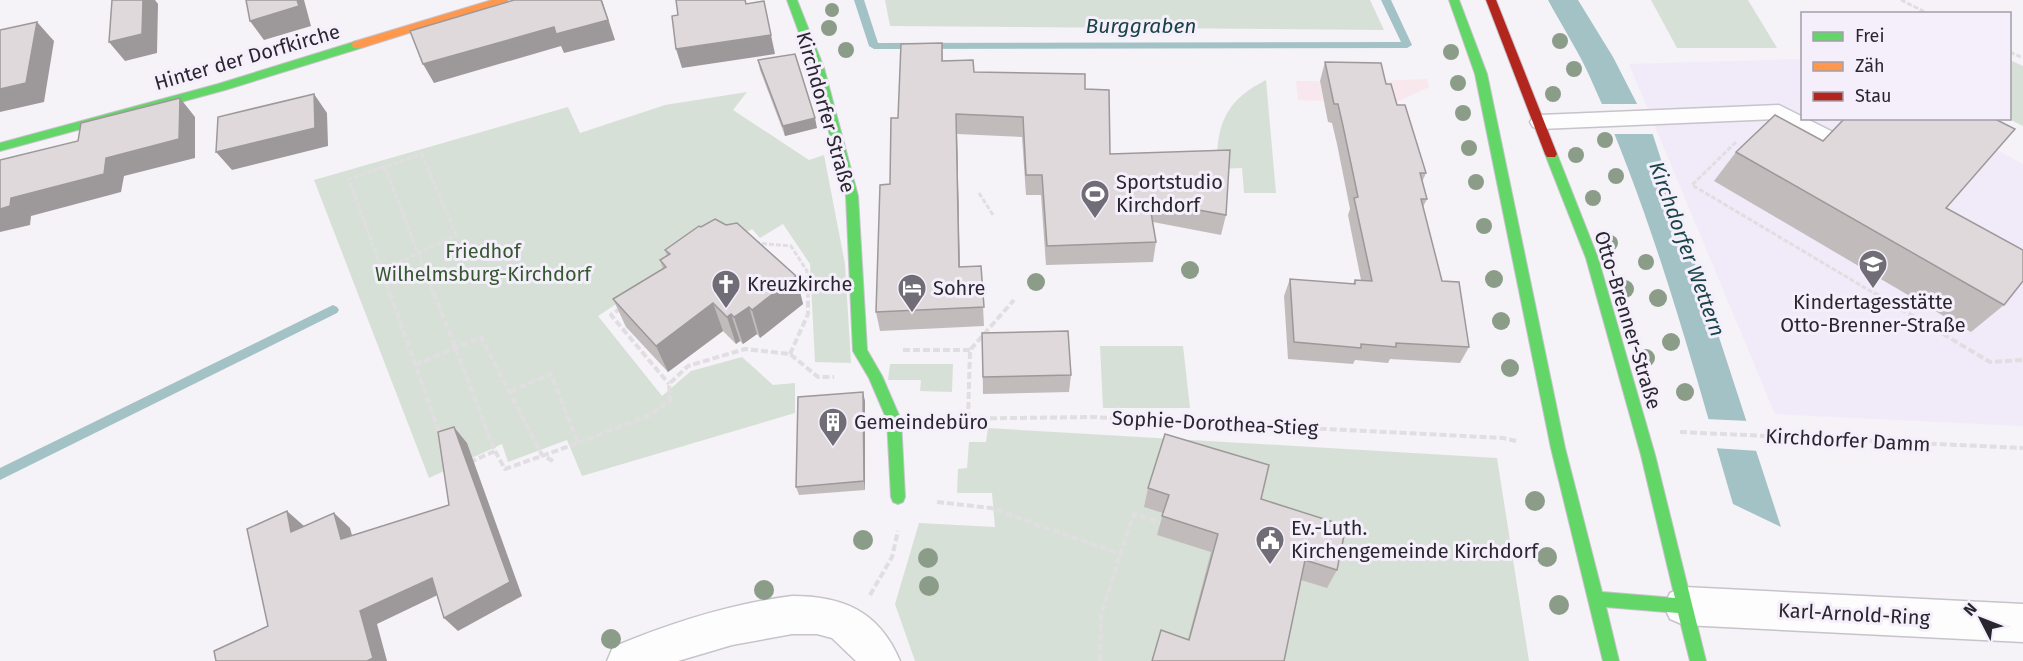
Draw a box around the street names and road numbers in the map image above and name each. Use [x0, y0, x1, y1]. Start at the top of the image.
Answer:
street label: Hinter der Dorfkirche [151, 19, 343, 95]
street label: Kirchdorfer Straße [792, 29, 860, 195]
street label: Otto-Brenner-Straße [1589, 228, 1667, 412]
street label: Sophie-Dorothea-Stieg [1111, 406, 1319, 440]
street label: Kirchdorfer Damm [1765, 424, 1931, 456]
street label: Karl-Arnold-Ring [1777, 598, 1931, 630]

